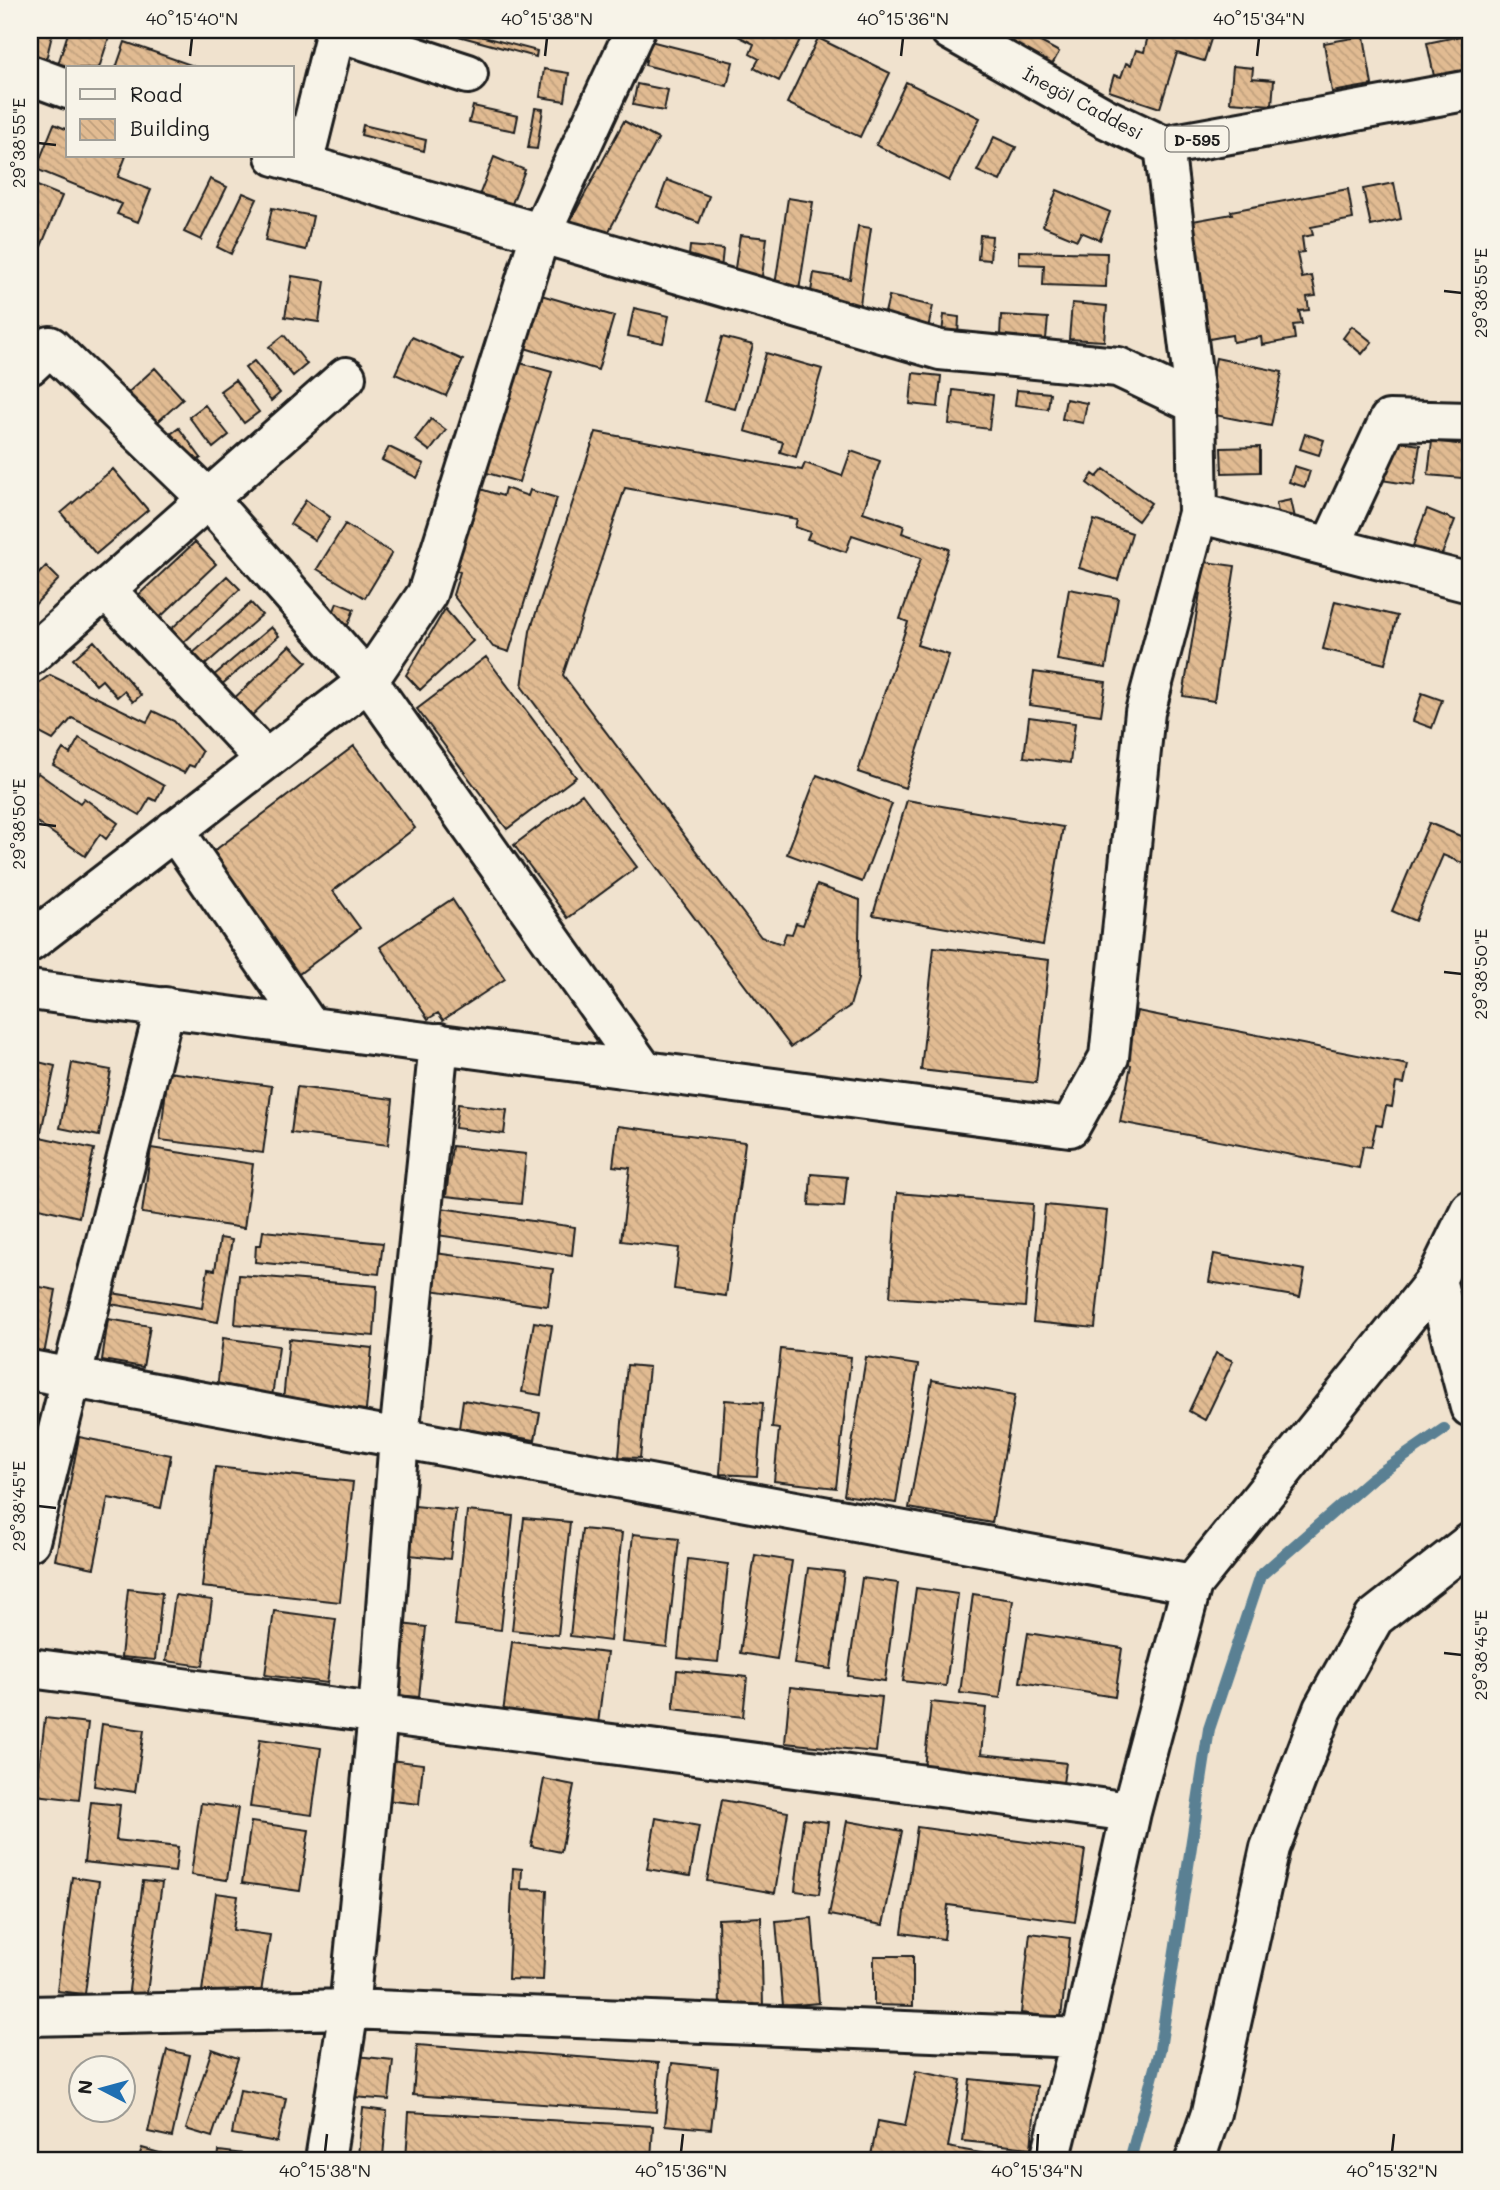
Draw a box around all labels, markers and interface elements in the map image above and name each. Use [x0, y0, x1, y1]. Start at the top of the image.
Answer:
text: 40°15'40"N [146, 6, 238, 30]
text: 40°15'38"N [501, 6, 593, 30]
text: 40°15'36"N [857, 6, 949, 30]
text: 40°15'34"N [1213, 6, 1305, 30]
street label: İnegöl Caddesi [1019, 61, 1147, 145]
legend [66, 66, 294, 158]
text: Road [130, 80, 182, 107]
text: 29°38'55"E [6, 98, 30, 188]
text: Building [130, 114, 210, 141]
road number: D-595 [1166, 127, 1228, 152]
text: 29°38'55"E [1468, 248, 1492, 338]
text: 29°38'50"E [6, 778, 30, 870]
text: 29°38'50"E [1468, 928, 1492, 1020]
text: 29°38'45"E [6, 1461, 30, 1551]
text: 29°38'45"E [1468, 1610, 1492, 1700]
north arrow [66, 2054, 136, 2124]
text: N [71, 2079, 98, 2096]
text: 40°15'38"N [279, 2158, 371, 2182]
text: 40°15'36"N [635, 2158, 727, 2182]
text: 40°15'34"N [991, 2158, 1083, 2182]
text: 40°15'32"N [1346, 2158, 1438, 2182]

